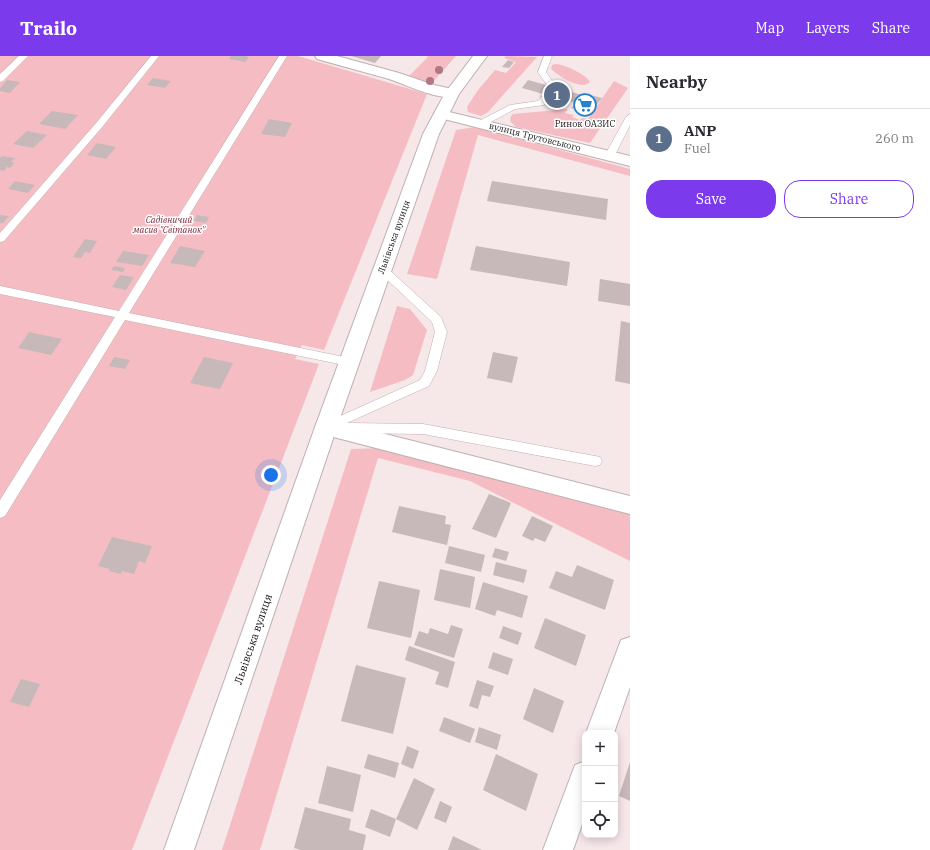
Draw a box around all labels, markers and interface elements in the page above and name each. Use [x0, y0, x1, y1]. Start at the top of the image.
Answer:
text: Trailo [20, 16, 77, 40]
text: Map [756, 19, 784, 37]
text: Layers [806, 19, 850, 37]
text: Share [872, 19, 910, 37]
text: Nearby [646, 71, 707, 93]
pin: 1 [544, 80, 570, 110]
supermarket icon: Ринок ОАЗИС [572, 92, 598, 118]
place label: Ринок ОАЗИС [555, 118, 615, 129]
street label: вулиця Трутовського [488, 120, 582, 153]
text: ANP [684, 121, 717, 140]
text: 1 [655, 130, 663, 147]
text: 260 m [875, 130, 914, 147]
text: Fuel [684, 140, 711, 157]
button: Save [646, 180, 776, 218]
button: Share [784, 180, 914, 218]
street label: Львівська вулиця [375, 198, 412, 275]
park label: Садівничий масив "Світанок" [132, 214, 206, 235]
your location [261, 465, 281, 485]
street label: Львівська вулиця [231, 592, 275, 686]
map controls [582, 730, 618, 838]
button: + [582, 730, 618, 766]
button: − [582, 766, 618, 802]
button: locate [582, 802, 618, 838]

